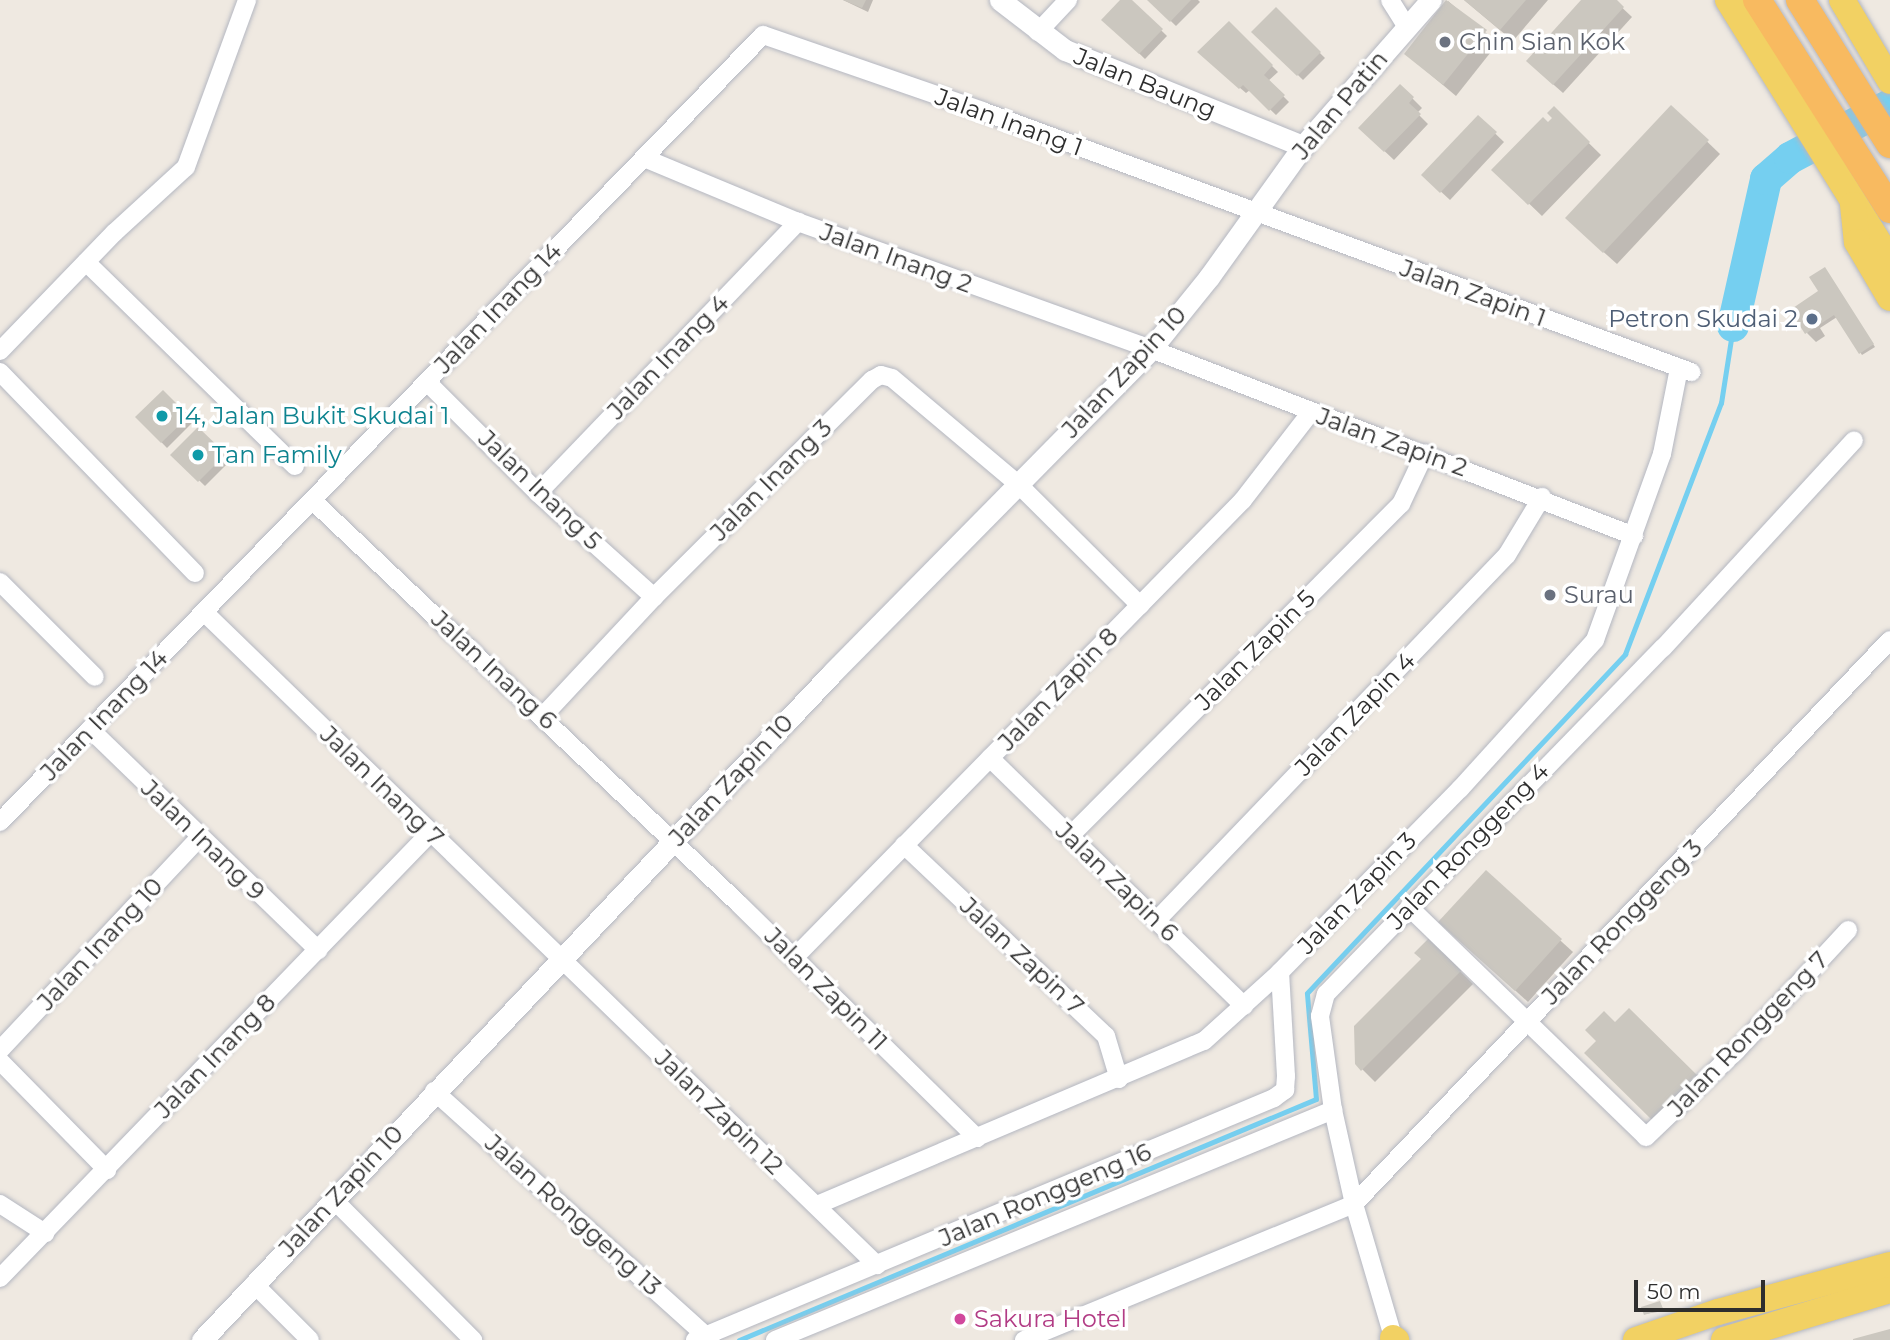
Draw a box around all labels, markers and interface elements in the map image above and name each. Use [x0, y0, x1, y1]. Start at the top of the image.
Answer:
place label: Chin Sian Kok [1459, 28, 1625, 56]
marker: Chin Sian Kok [1437, 34, 1453, 50]
street label: Jalan Baung [1070, 41, 1220, 125]
street label: Jalan Patin [1286, 45, 1394, 165]
street label: Jalan Inang 1 [931, 82, 1087, 162]
street label: Jalan Inang 2 [816, 217, 976, 299]
street label: Jalan Inang 14 [428, 237, 568, 379]
street label: Jalan Zapin 1 [1396, 253, 1550, 333]
street label: Jalan Inang 4 [601, 289, 735, 425]
street label: Jalan Zapin 10 [1056, 300, 1192, 444]
place label: Petron Skudai 2 [1608, 305, 1798, 333]
marker: Petron Skudai 2 [1804, 311, 1820, 327]
street label: Jalan Zapin 2 [1313, 401, 1471, 483]
place label: 14, Jalan Bukit Skudai 1 [176, 402, 449, 430]
marker: 14, Jalan Bukit Skudai 1 [154, 408, 170, 424]
street label: Jalan Inang 3 [704, 413, 838, 547]
street label: Jalan Inang 5 [473, 424, 607, 556]
place label: Tan Family [212, 441, 342, 469]
marker: Tan Family [190, 447, 206, 463]
place label: Surau [1564, 581, 1634, 609]
street label: Jalan Zapin 5 [1189, 584, 1321, 716]
marker: Surau [1542, 587, 1558, 603]
street label: Jalan Inang 6 [425, 605, 563, 735]
street label: Jalan Zapin 8 [992, 622, 1124, 756]
street label: Jalan Inang 14 [34, 644, 174, 786]
street label: Jalan Zapin 4 [1289, 646, 1421, 782]
street label: Jalan Zapin 10 [663, 708, 799, 852]
street label: Jalan Inang 7 [314, 720, 450, 852]
street label: Jalan Ronggeng 4 [1381, 757, 1555, 935]
street label: Jalan Inang 9 [135, 774, 271, 906]
street label: Jalan Zapin 6 [1050, 816, 1184, 948]
street label: Jalan Zapin 3 [1292, 826, 1422, 960]
street label: Jalan Ronggeng 3 [1536, 834, 1708, 1010]
street label: Jalan Inang 10 [31, 872, 169, 1016]
street label: Jalan Zapin 7 [954, 891, 1090, 1021]
street label: Jalan Zapin 11 [759, 922, 893, 1056]
street label: Jalan Ronggeng 7 [1662, 945, 1834, 1123]
street label: Jalan Inang 8 [149, 988, 281, 1124]
street label: Jalan Zapin 12 [649, 1044, 789, 1180]
street label: Jalan Zapin 10 [273, 1119, 409, 1263]
street label: Jalan Ronggeng 13 [479, 1129, 667, 1301]
street label: Jalan Ronggeng 16 [935, 1137, 1155, 1253]
scale bar [1638, 1266, 1769, 1310]
text: 50 m [1647, 1279, 1701, 1304]
place label: Sakura Hotel [974, 1305, 1127, 1333]
marker: Sakura Hotel [952, 1311, 968, 1327]

